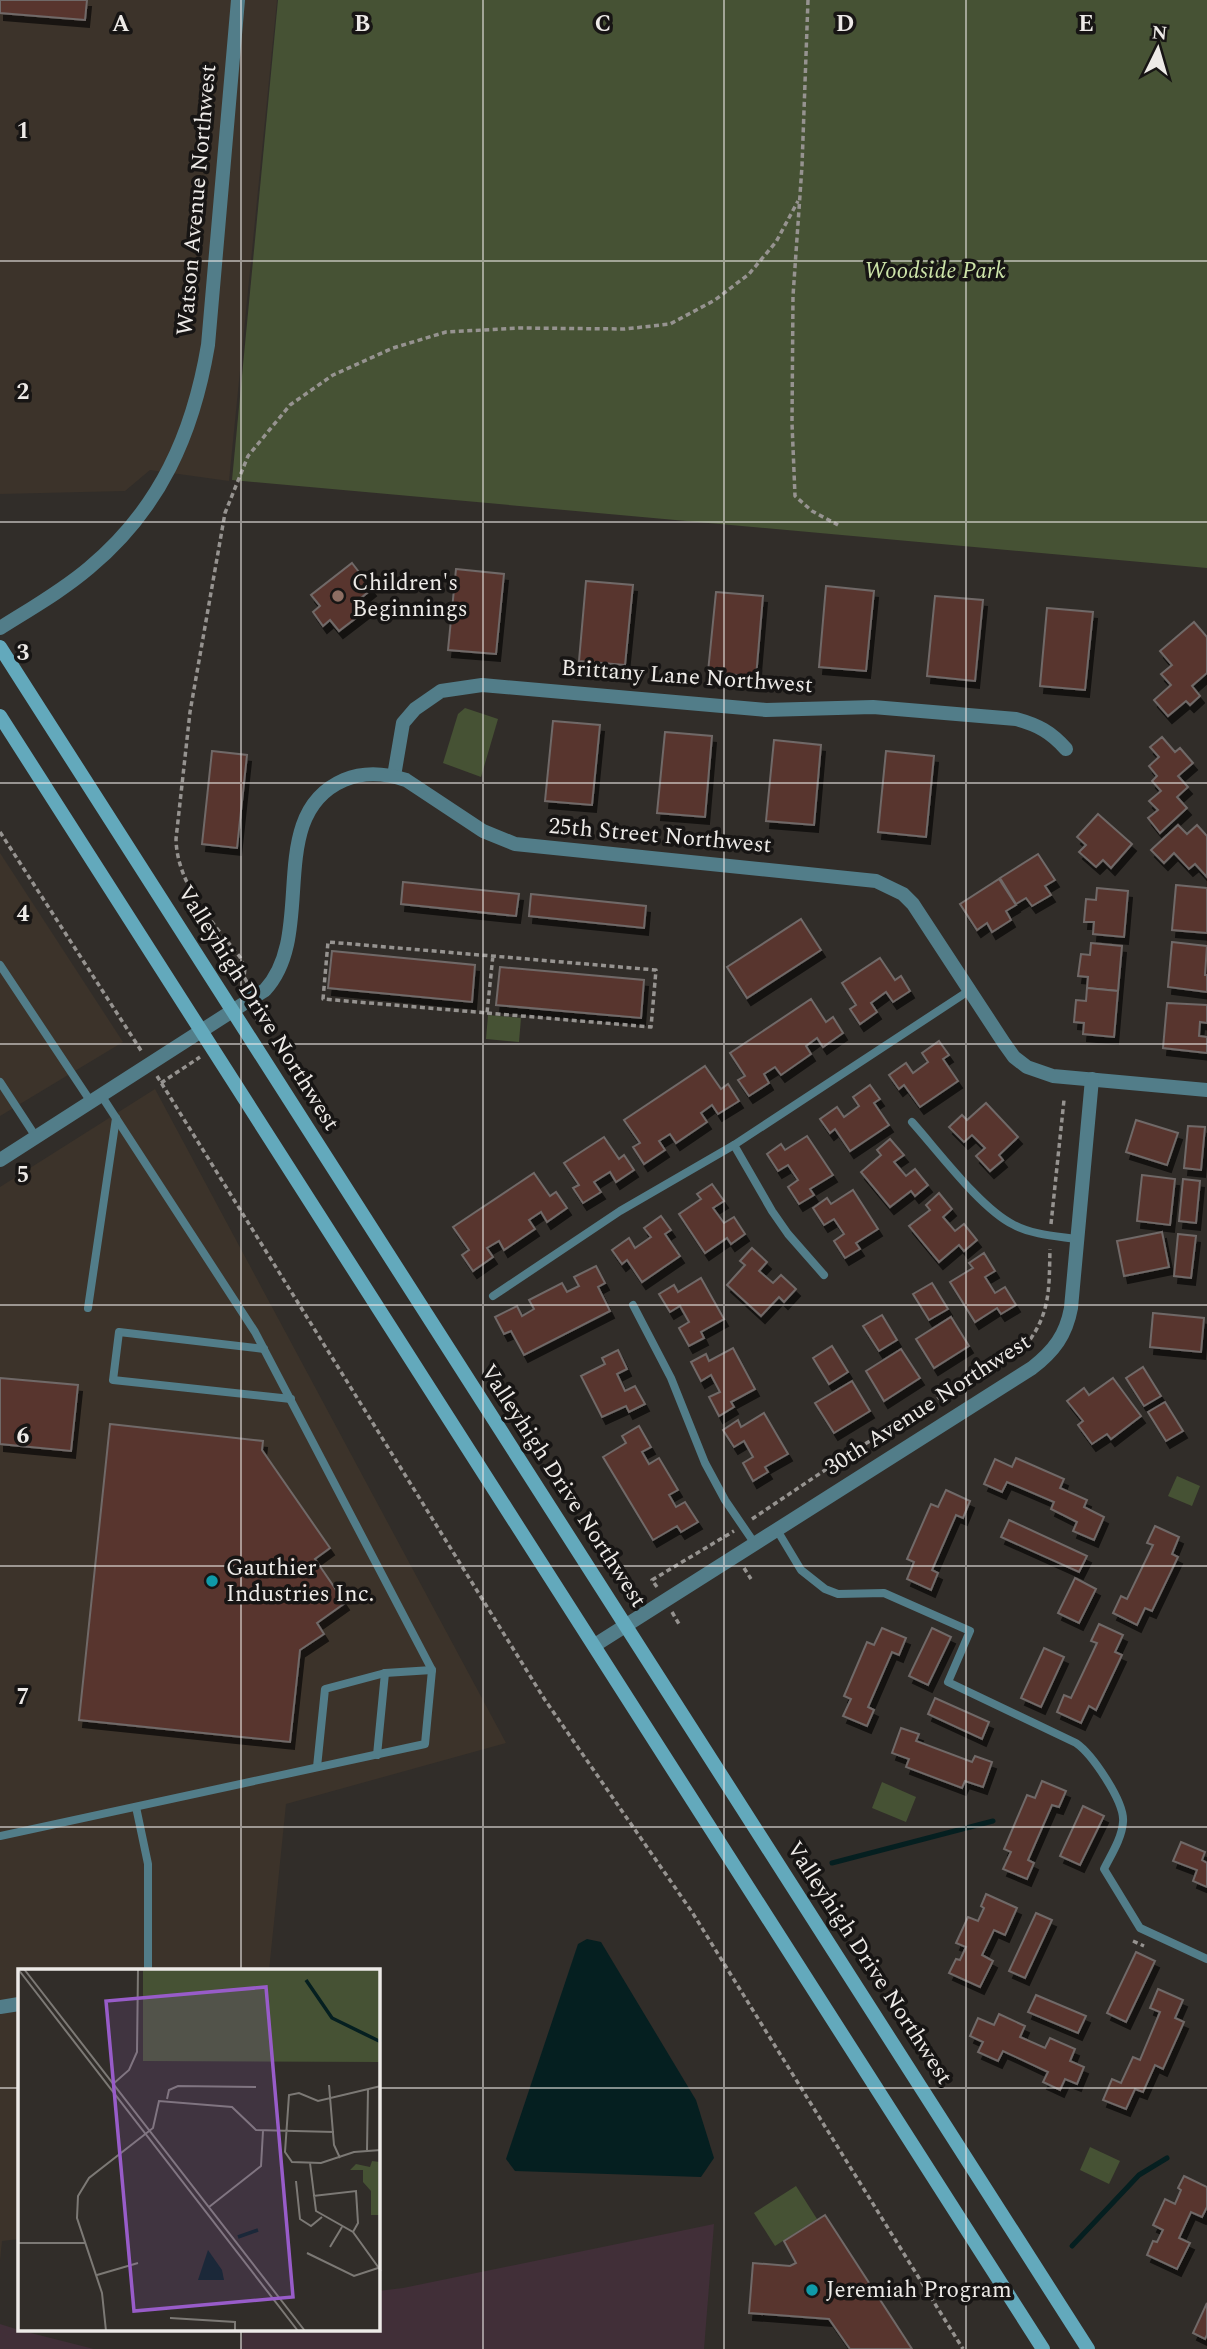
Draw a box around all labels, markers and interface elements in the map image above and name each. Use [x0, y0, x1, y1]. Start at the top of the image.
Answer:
text: A [112, 7, 130, 42]
text: B [354, 7, 370, 42]
text: C [595, 7, 611, 42]
text: D [836, 7, 854, 42]
text: E [1078, 7, 1094, 42]
north arrow [1123, 14, 1193, 84]
text: N [1150, 18, 1168, 49]
street label: Watson Avenue Northwest [168, 63, 226, 337]
text: 1 [17, 114, 29, 149]
park label: Woodside Park [864, 254, 1006, 289]
text: 2 [17, 375, 30, 410]
place label: Children's Beginnings [352, 566, 468, 627]
marker: Children's Beginnings [330, 588, 346, 604]
text: 3 [17, 636, 30, 671]
street label: Brittany Lane Northwest [560, 651, 814, 703]
street label: 25th Street Northwest [547, 809, 773, 863]
street label: Valleyhigh Drive Northwest [168, 878, 348, 1138]
text: 4 [17, 897, 30, 932]
text: 5 [17, 1158, 29, 1193]
street label: 30th Avenue Northwest [818, 1325, 1038, 1485]
street label: Valleyhigh Drive Northwest [471, 1357, 655, 1615]
text: 6 [17, 1419, 30, 1454]
place label: Gauthier Industries Inc. [226, 1551, 374, 1612]
marker: Gauthier Industries Inc. [204, 1573, 220, 1589]
text: 7 [17, 1680, 29, 1715]
street label: Valleyhigh Drive Northwest [777, 1834, 961, 2092]
inset map [18, 1969, 380, 2332]
place label: Jeremiah Program [826, 2273, 1012, 2308]
marker: Jeremiah Program [804, 2282, 820, 2298]

